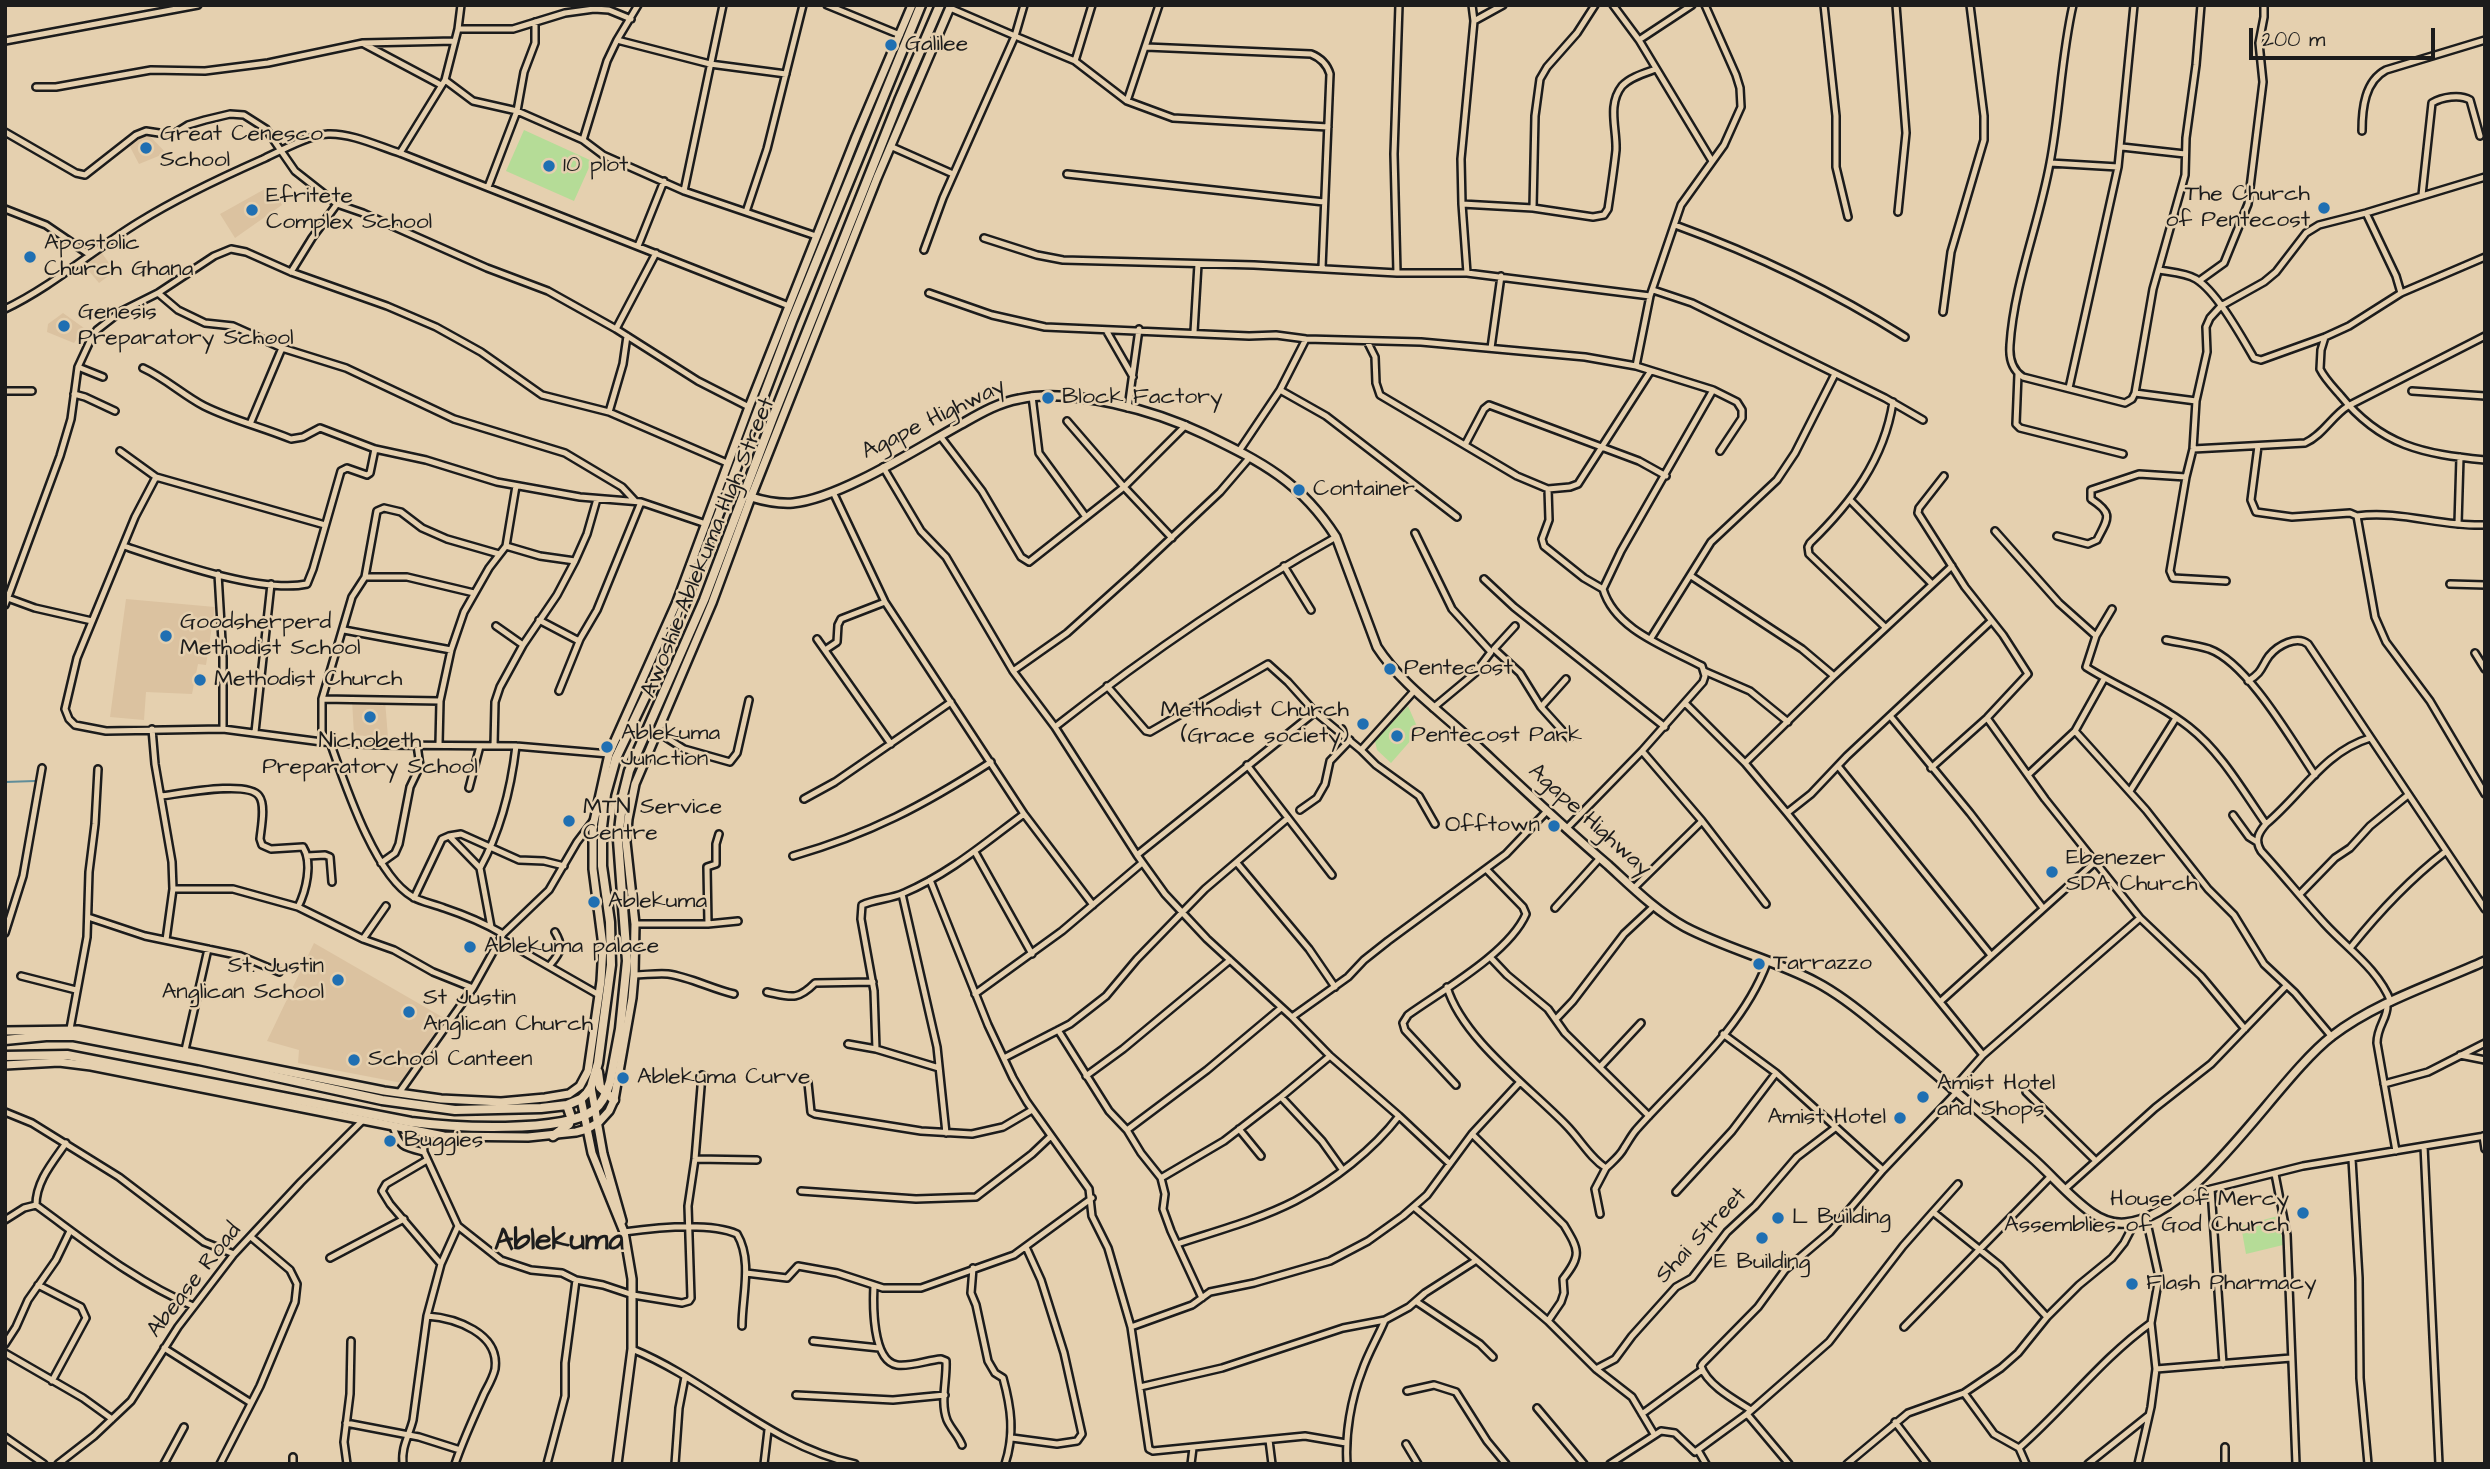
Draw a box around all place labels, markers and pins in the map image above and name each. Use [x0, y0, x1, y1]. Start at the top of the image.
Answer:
place label: Galilee [905, 31, 968, 59]
marker: Galilee [883, 37, 899, 53]
place label: Great Cenesco School [160, 121, 323, 175]
marker: Great Cenesco School [138, 140, 154, 156]
place label: 10 plot [563, 152, 628, 180]
marker: 10 plot [541, 158, 557, 174]
place label: The Church of Pentecost [2166, 181, 2310, 235]
place label: Efritete Complex School [266, 183, 432, 237]
marker: The Church of Pentecost [2316, 200, 2332, 216]
marker: Efritete Complex School [244, 202, 260, 218]
place label: Apostolic Church Ghana [44, 230, 193, 284]
marker: Apostolic Church Ghana [22, 249, 38, 265]
place label: Genesis Preparatory School [78, 299, 294, 353]
marker: Genesis Preparatory School [56, 318, 72, 334]
place label: Block Factory [1062, 384, 1223, 412]
marker: Block Factory [1040, 390, 1056, 406]
place label: Container [1313, 476, 1415, 504]
marker: Container [1291, 482, 1307, 498]
place label: Goodsherperd Methodist School [180, 609, 361, 663]
marker: Goodsherperd Methodist School [158, 628, 174, 644]
place label: Pentecost [1404, 655, 1513, 683]
marker: Pentecost [1382, 661, 1398, 677]
place label: Methodist Church [214, 666, 402, 694]
marker: Methodist Church [192, 672, 208, 688]
place label: Methodist Church (Grace society) [1161, 697, 1349, 751]
marker: Nichobeth Preparatory School [362, 709, 378, 725]
marker: Methodist Church (Grace society) [1355, 716, 1371, 732]
place label: Ablekuma Junction [621, 720, 720, 774]
place label: Pentecost Park [1411, 722, 1582, 750]
place label: Nichobeth Preparatory School [262, 728, 478, 782]
marker: Pentecost Park [1389, 728, 1405, 744]
marker: Ablekuma Junction [599, 739, 615, 755]
place label: MTN Service Centre [583, 794, 722, 848]
place label: Offtown [1445, 812, 1540, 840]
marker: MTN Service Centre [561, 813, 577, 829]
marker: Offtown [1546, 818, 1562, 834]
place label: Ebenezer SDA Church [2066, 845, 2198, 899]
marker: Ebenezer SDA Church [2044, 864, 2060, 880]
place label: Ablekuma [608, 888, 707, 916]
marker: Ablekuma [586, 894, 602, 910]
place label: Ablekuma palace [484, 933, 659, 961]
marker: Ablekuma palace [462, 939, 478, 955]
place label: Tarrazzo [1773, 950, 1872, 978]
place label: St. Justin Anglican School [162, 953, 324, 1007]
marker: Tarrazzo [1751, 956, 1767, 972]
marker: St. Justin Anglican School [330, 972, 346, 988]
place label: St Justin Anglican Church [423, 985, 593, 1039]
marker: St Justin Anglican Church [401, 1004, 417, 1020]
place label: School Canteen [368, 1046, 533, 1074]
marker: School Canteen [346, 1052, 362, 1068]
place label: Ablekuma Curve [637, 1064, 810, 1092]
marker: Ablekuma Curve [615, 1070, 631, 1086]
place label: Amist Hotel and Shops [1937, 1070, 2055, 1124]
marker: Amist Hotel and Shops [1915, 1089, 1931, 1105]
place label: Amist Hotel [1768, 1104, 1886, 1132]
marker: Amist Hotel [1892, 1110, 1908, 1126]
place label: Buggies [404, 1127, 483, 1155]
marker: Buggies [382, 1133, 398, 1149]
place label: House of Mercy Assemblies of God Church [2004, 1186, 2289, 1240]
place label: L Building [1792, 1204, 1891, 1232]
marker: House of Mercy Assemblies of God Church [2295, 1205, 2311, 1221]
marker: L Building [1770, 1210, 1786, 1226]
marker: E Building [1754, 1230, 1770, 1246]
place label: E Building [1714, 1249, 1810, 1277]
place label: Flash Pharmacy [2146, 1270, 2317, 1298]
marker: Flash Pharmacy [2124, 1276, 2140, 1292]

